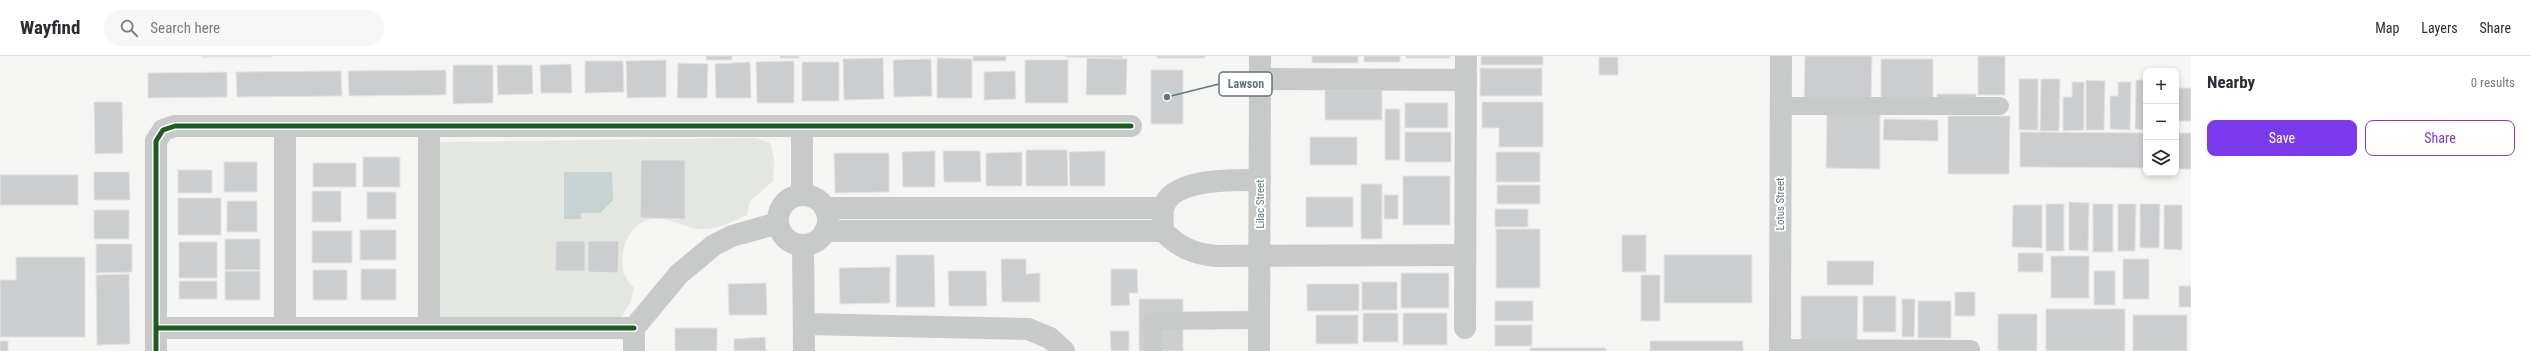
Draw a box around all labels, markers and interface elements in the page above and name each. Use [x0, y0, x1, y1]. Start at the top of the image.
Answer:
search box [104, 10, 384, 46]
text: Wayfind [20, 16, 80, 39]
icon: search [118, 17, 140, 39]
text: Search here [150, 19, 220, 37]
text: Map [2375, 20, 2399, 36]
text: Layers [2421, 20, 2458, 36]
text: Share [2480, 20, 2511, 36]
map controls [2143, 68, 2179, 176]
button: + [2143, 68, 2179, 104]
callout: Lawson [1219, 72, 1272, 96]
text: Nearby [2207, 72, 2255, 92]
text: 0 results [2471, 75, 2515, 90]
text: Lawson [1228, 77, 1264, 91]
button: − [2143, 104, 2179, 140]
button: Save [2207, 120, 2357, 156]
button: Share [2365, 120, 2515, 156]
button: layers [2143, 140, 2179, 176]
street label: Lotus Street [1774, 178, 1787, 230]
street label: Lilac Street [1254, 180, 1267, 228]

